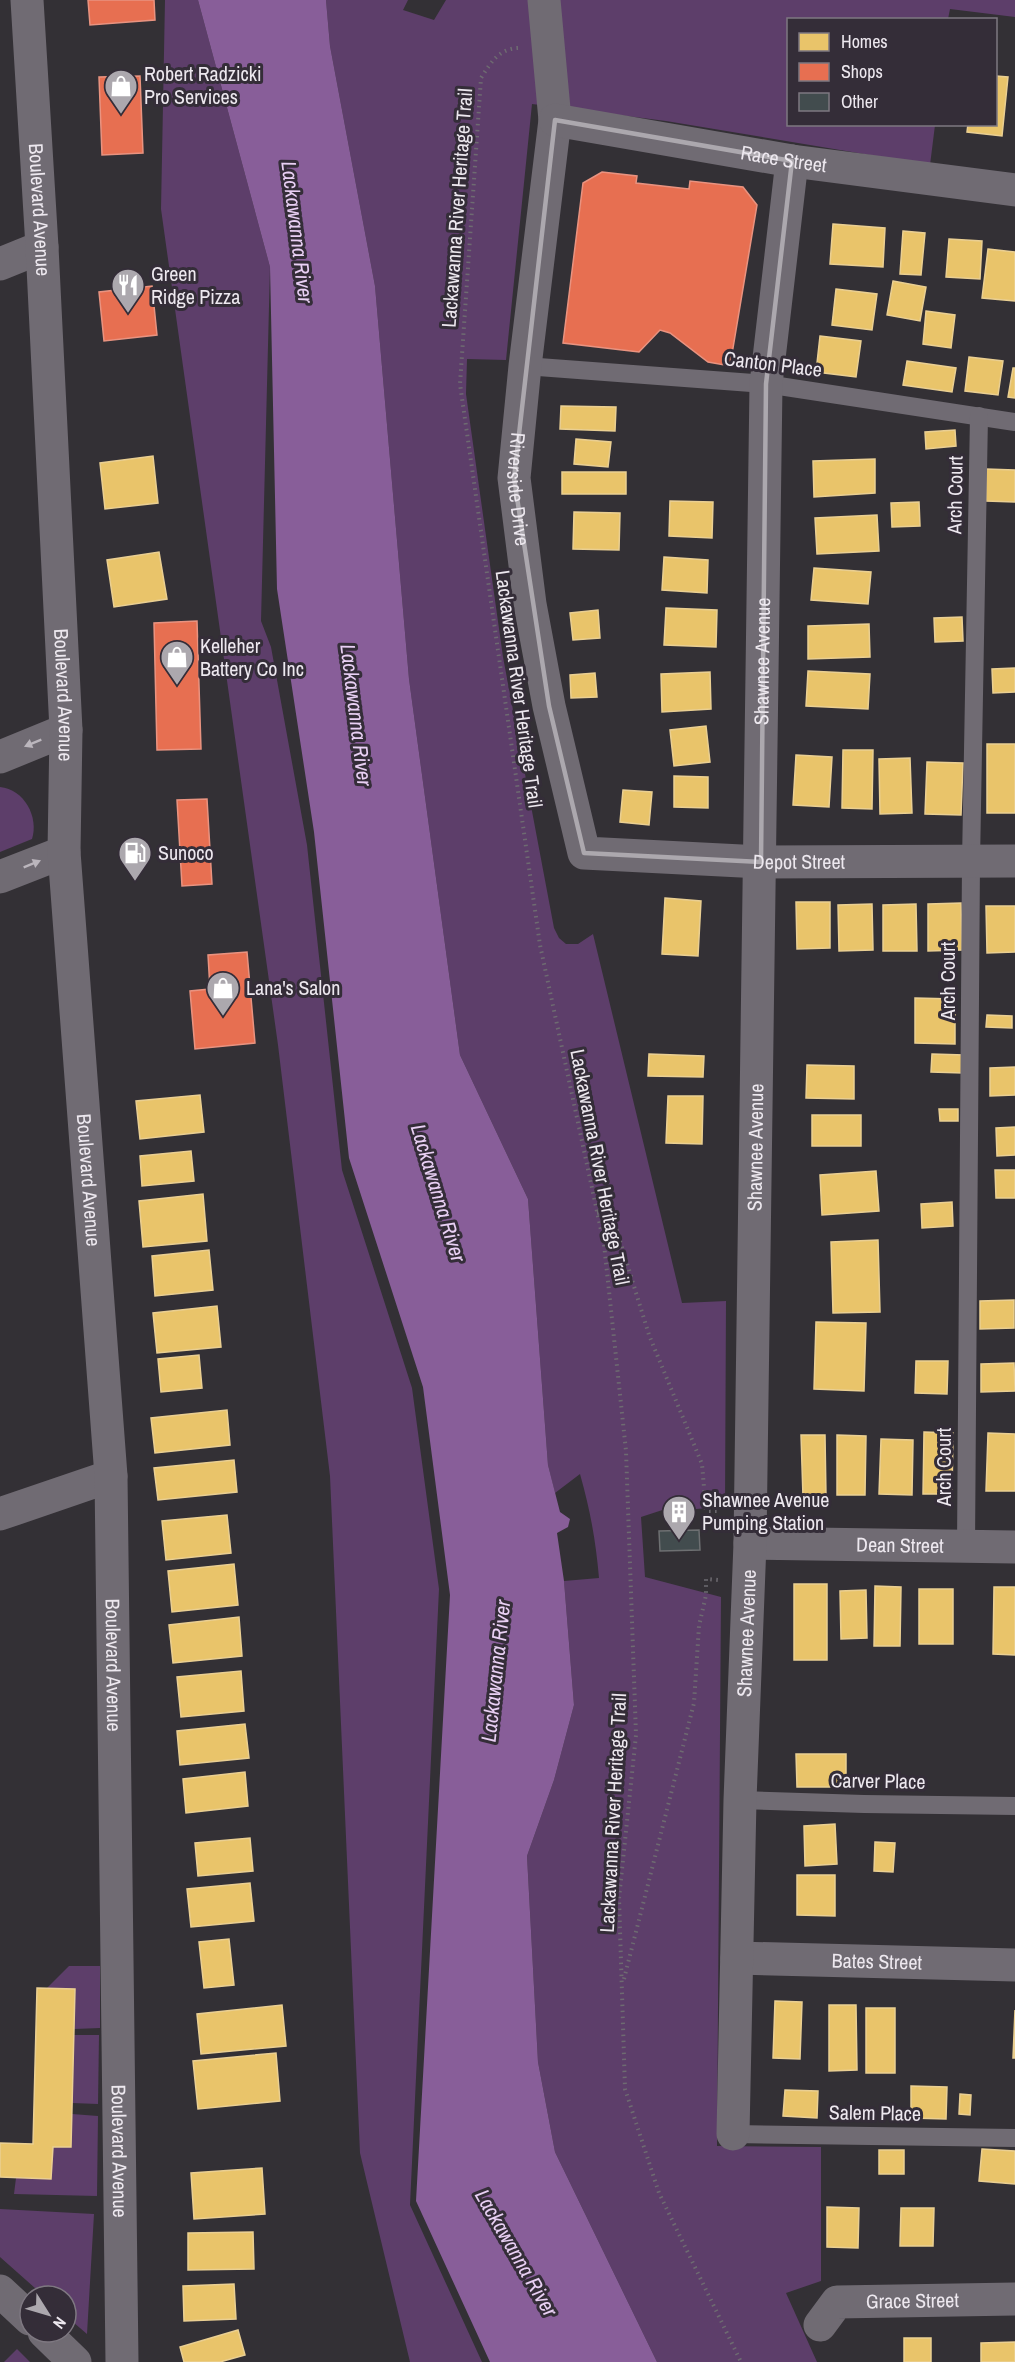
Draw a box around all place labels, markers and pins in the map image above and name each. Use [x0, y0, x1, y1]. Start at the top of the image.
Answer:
place label: Robert Radzicki Pro Services [144, 60, 262, 110]
shop icon: Robert Radzicki Pro Services [103, 68, 139, 115]
place label: Green Ridge Pizza [151, 260, 240, 310]
restaurant icon: Green Ridge Pizza [110, 267, 146, 314]
place label: Kelleher Battery Co Inc [200, 632, 304, 682]
shop icon: Kelleher Battery Co Inc [159, 639, 195, 686]
fuel station icon: Sunoco [117, 835, 153, 882]
place label: Sunoco [158, 839, 214, 866]
shop icon: Lana's Salon [205, 970, 241, 1017]
place label: Lana's Salon [246, 974, 340, 1001]
place label: Shawnee Avenue Pumping Station [702, 1486, 829, 1536]
building icon: Shawnee Avenue Pumping Station [661, 1494, 697, 1541]

